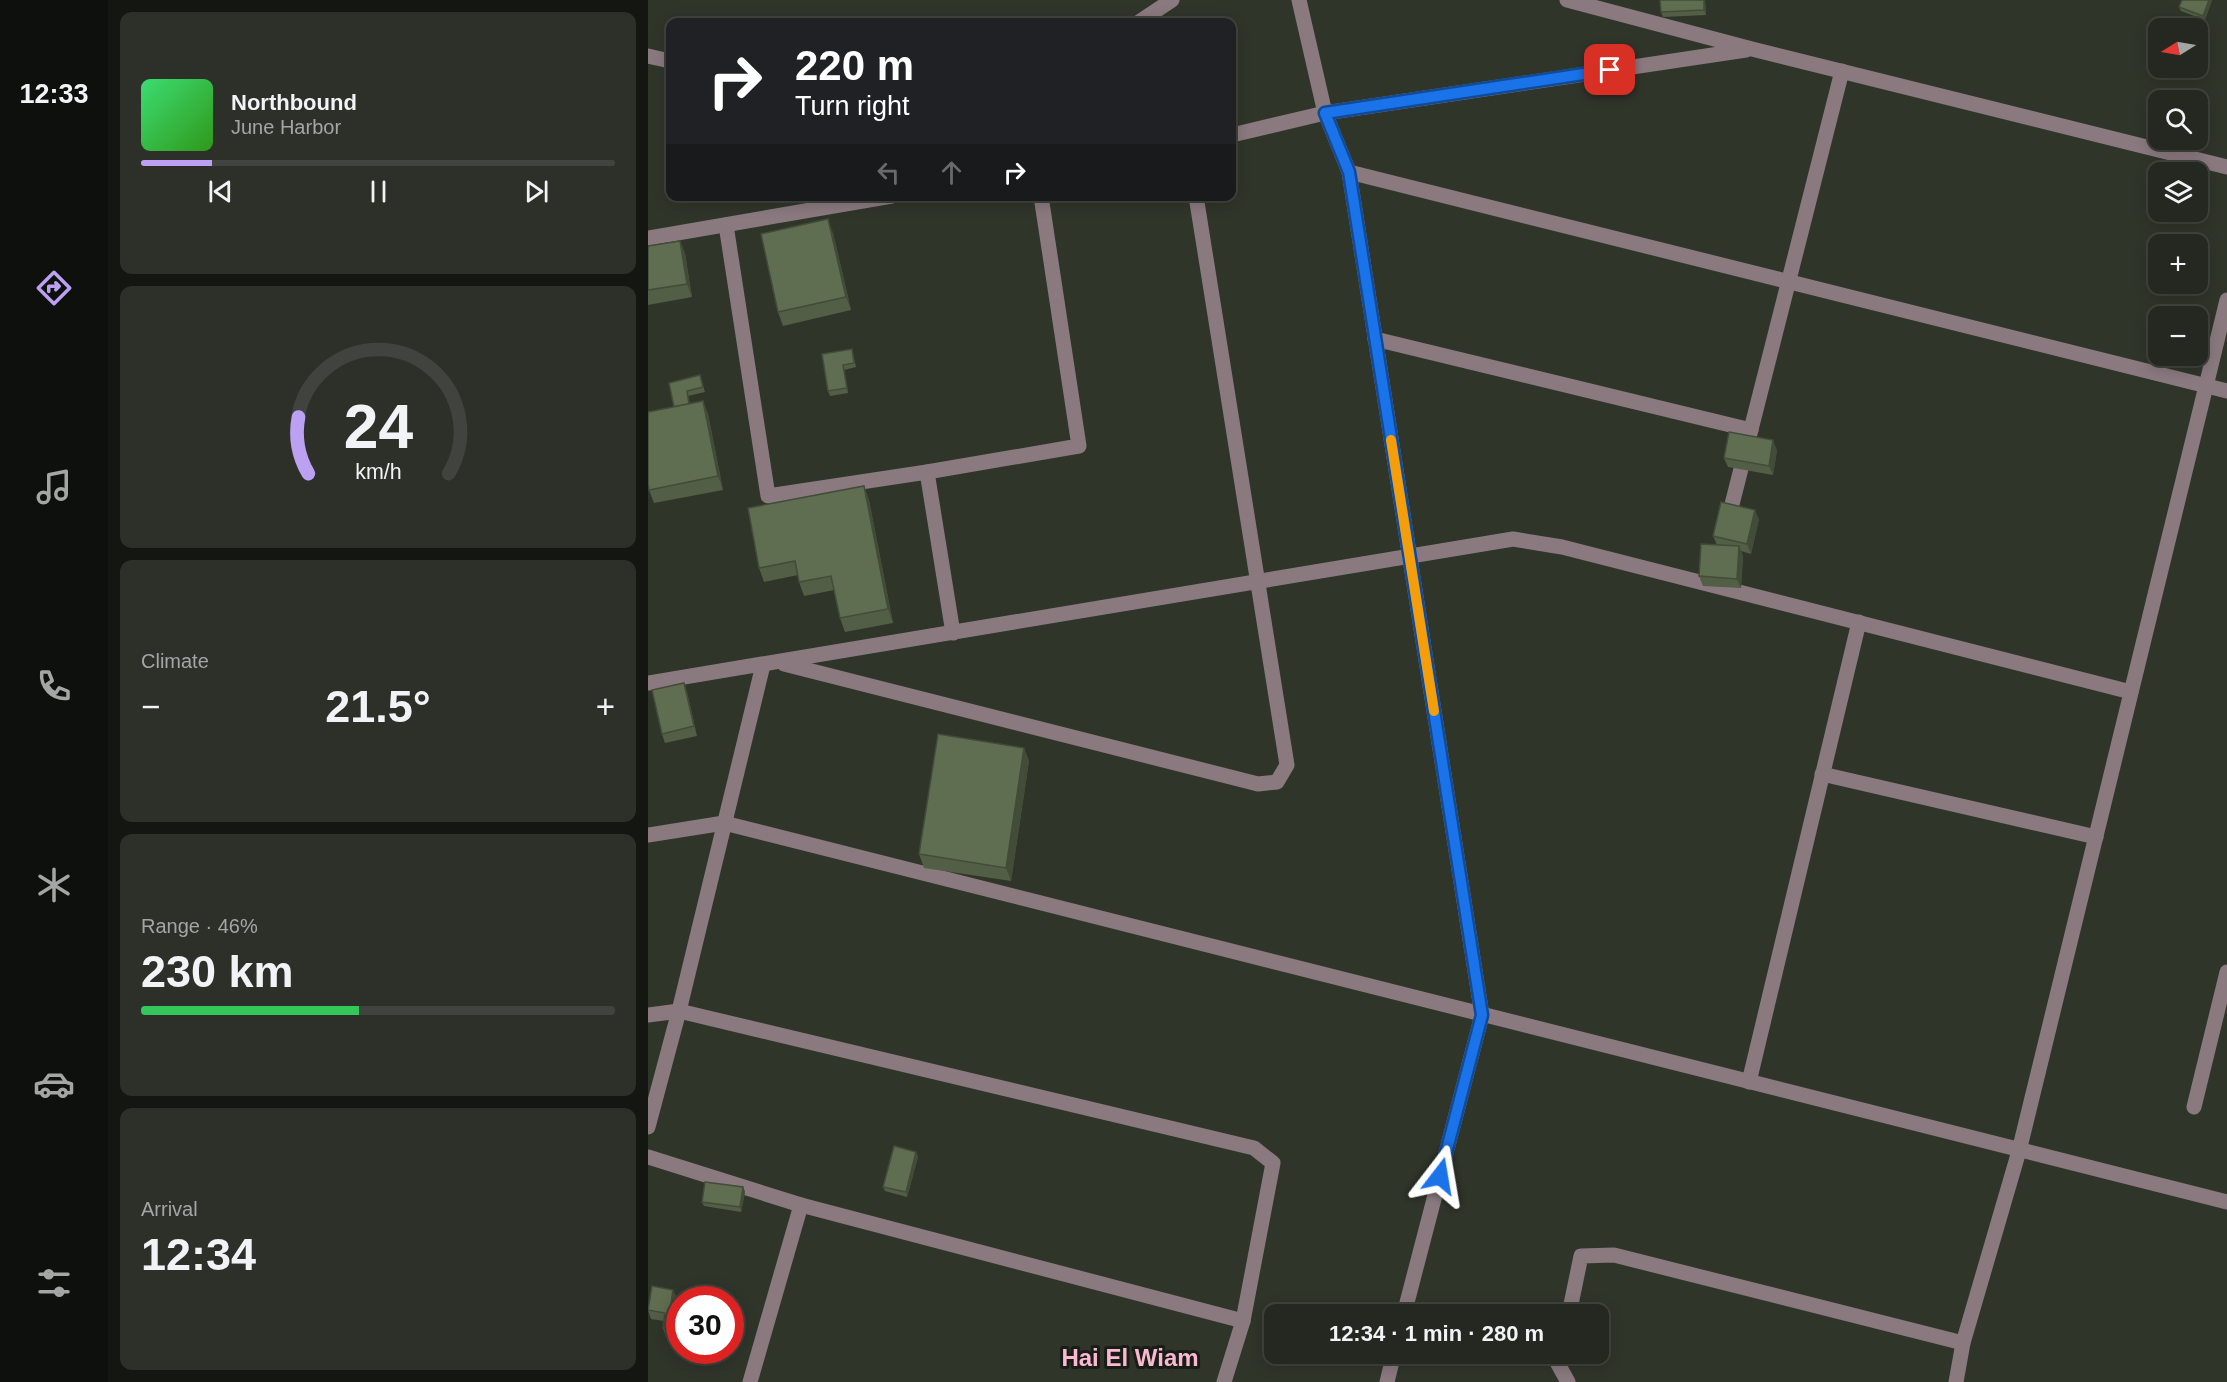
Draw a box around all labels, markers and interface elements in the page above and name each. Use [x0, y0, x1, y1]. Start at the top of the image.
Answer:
north arrow [2148, 18, 2208, 78]
map controls [2148, 18, 2208, 366]
icon: right [696, 42, 774, 120]
text: 220 m [795, 42, 914, 89]
pin [1584, 44, 1635, 95]
icon: arrive [1593, 53, 1626, 86]
text: 12:33 [19, 79, 89, 109]
text: Northbound [231, 90, 357, 115]
button: search [2148, 90, 2208, 150]
text: Turn right [795, 91, 910, 121]
text: June Harbor [231, 116, 341, 138]
icon: left [872, 156, 905, 189]
icon: ahead [935, 156, 968, 189]
icon: right [998, 156, 1031, 189]
button: layers [2148, 162, 2208, 222]
icon: previous [204, 175, 237, 208]
icon: pause [362, 175, 395, 208]
icon: next [520, 175, 553, 208]
button: + [2148, 234, 2208, 294]
icon: directions [33, 267, 75, 309]
button: − [2148, 306, 2208, 366]
text: 24 [343, 392, 413, 461]
text: km/h [355, 460, 401, 484]
icon: music [33, 466, 75, 508]
text: Climate [141, 650, 209, 672]
icon: phone [33, 665, 75, 707]
text: 21.5° [325, 681, 431, 732]
text: − [141, 688, 160, 725]
text: + [596, 688, 615, 725]
icon: climate [33, 864, 75, 906]
text: Range · 46% [141, 915, 258, 937]
text: 230 km [141, 946, 294, 997]
icon: car [33, 1063, 75, 1105]
position arrow [1408, 1144, 1472, 1208]
text: Arrival [141, 1198, 198, 1220]
text: 12:34 [141, 1229, 256, 1280]
icon: filters [33, 1262, 75, 1304]
speed limit sign: 30 [666, 1286, 744, 1364]
text: 12:34 · 1 min · 280 m [1329, 1321, 1544, 1346]
district label: Hai El Wiam [1061, 1344, 1199, 1371]

